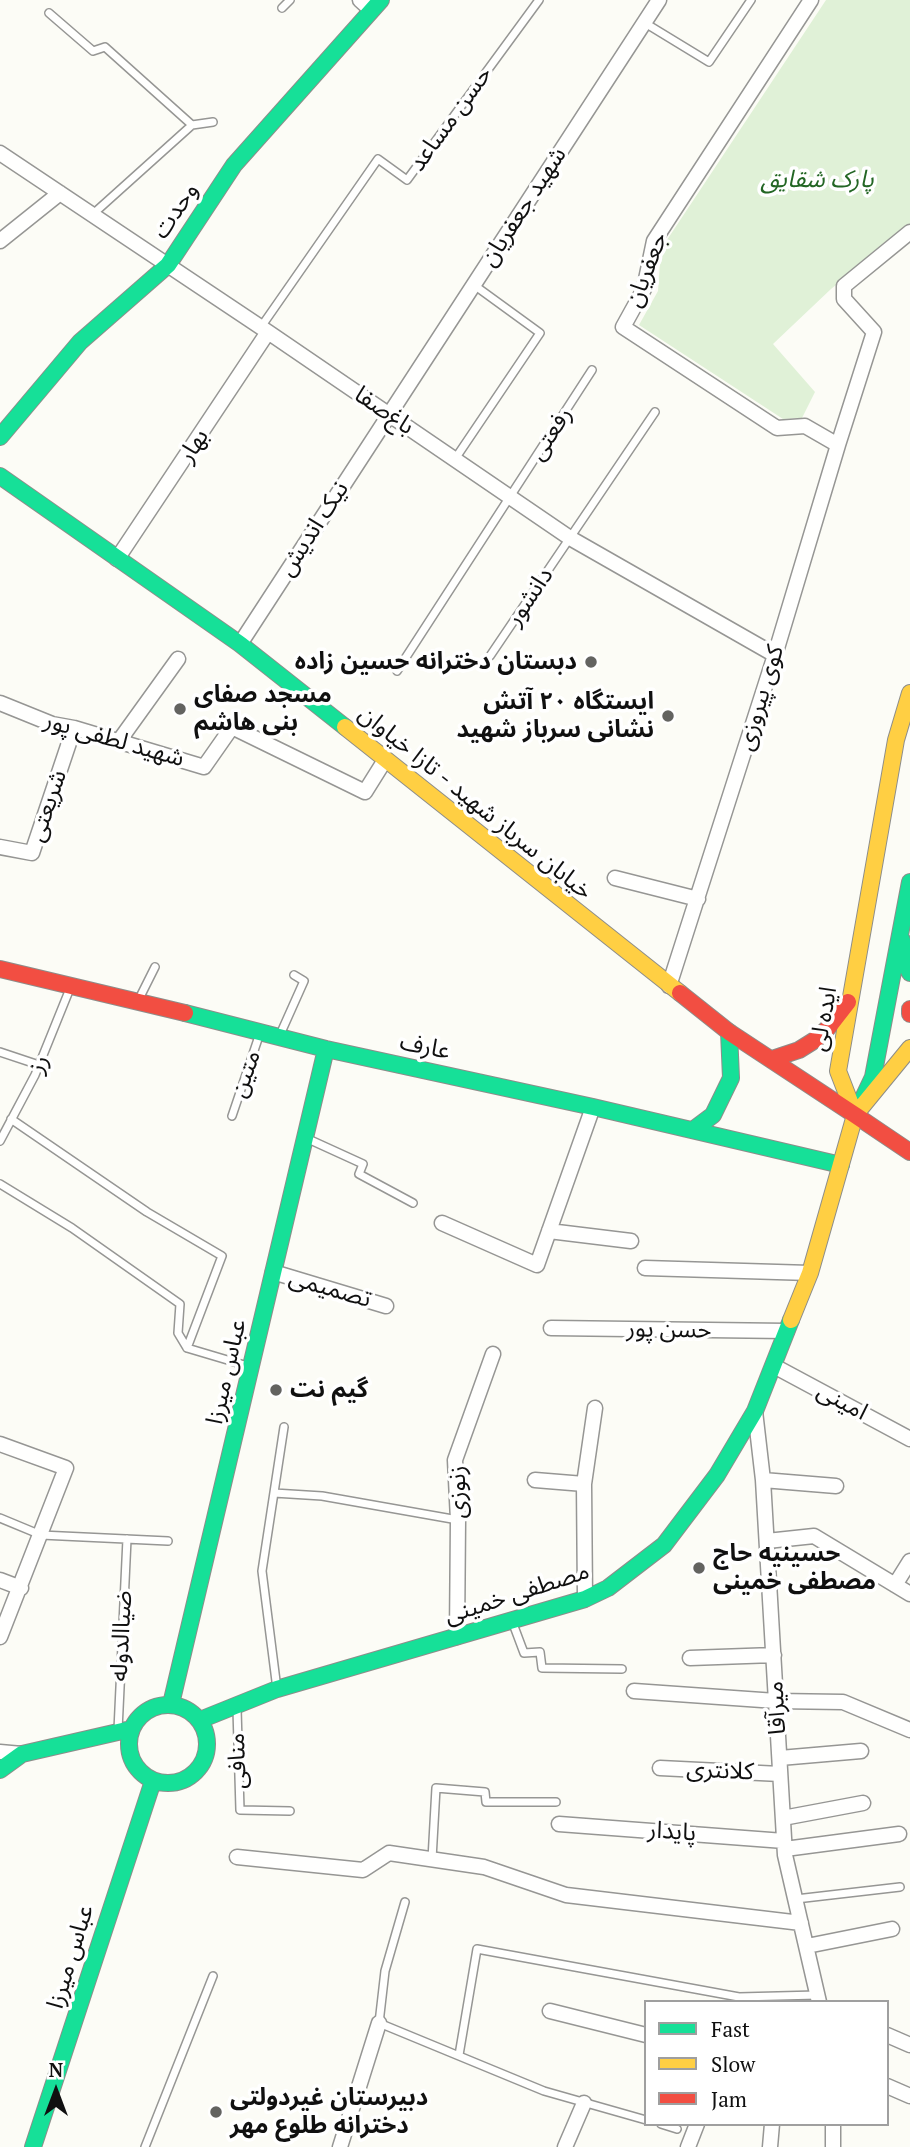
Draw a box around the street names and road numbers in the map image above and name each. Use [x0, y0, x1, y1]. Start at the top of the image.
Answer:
street label: حسن مساعد [403, 61, 499, 177]
street label: شهید جعفریان [475, 142, 573, 272]
street label: وحدت [147, 177, 205, 245]
street label: جعفریان [620, 228, 674, 312]
street label: باغ‌صفا [349, 381, 419, 441]
street label: رفعتی [523, 402, 579, 466]
street label: بهار [173, 424, 215, 468]
street label: نیک اندیش [273, 476, 355, 582]
street label: دانشور [500, 562, 560, 632]
street label: کوی پیروزی [731, 642, 791, 754]
street label: خیابان سرباز شهید - تازا خیاوان [352, 700, 598, 906]
street label: شهید لطفی پور [41, 706, 187, 774]
street label: شریعتی [22, 766, 74, 846]
street label: ایده لى [804, 984, 844, 1054]
street label: عارف [397, 1028, 453, 1066]
street label: متین [225, 1047, 267, 1101]
street label: رز [22, 1050, 56, 1078]
street label: تصمیمی [286, 1264, 374, 1314]
street label: حسن پور [626, 1315, 712, 1345]
street label: عباس میرزا [201, 1317, 253, 1427]
street label: امینی [812, 1377, 872, 1427]
street label: زنوزی [444, 1466, 472, 1518]
street label: مصطفی خمینی [441, 1557, 593, 1631]
street label: ضیاالدوله [105, 1590, 139, 1682]
street label: میرآقا [761, 1680, 793, 1736]
street label: منافی [223, 1732, 253, 1790]
street label: کلانتری [686, 1755, 754, 1787]
street label: پایدار [647, 1816, 697, 1848]
street label: عباس میرزا [42, 1902, 100, 2012]

